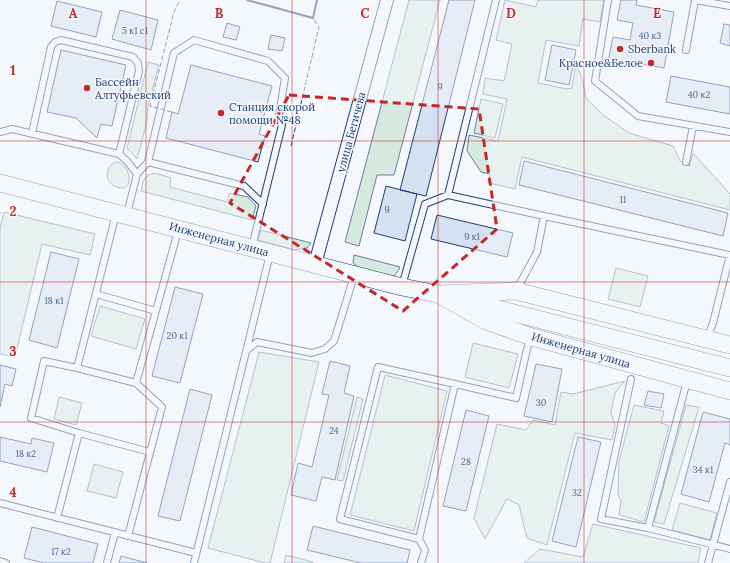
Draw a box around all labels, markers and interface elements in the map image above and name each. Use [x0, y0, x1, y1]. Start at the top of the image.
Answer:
text: A [69, 5, 78, 22]
text: B [215, 5, 224, 22]
text: C [361, 5, 370, 22]
text: D [506, 5, 516, 22]
text: E [653, 5, 661, 22]
house number: 5 к1 с1 [122, 25, 148, 36]
house number: 40 к3 [639, 30, 661, 41]
place label: Sberbank [628, 42, 676, 56]
marker: Sberbank [615, 44, 625, 54]
place label: Красное&Белое [559, 56, 643, 70]
marker: Красное&Белое [646, 58, 656, 68]
text: 1 [10, 62, 16, 79]
place label: Бассейн Алтуфьевский [94, 75, 171, 102]
house number: 9 [437, 81, 443, 92]
marker: Бассейн Алтуфьевский [82, 83, 92, 93]
house number: 40 к2 [688, 89, 710, 100]
street label: улица Бегичева [334, 90, 369, 174]
place label: Станция скорой помощи №48 [229, 100, 315, 127]
marker: Станция скорой помощи №48 [216, 108, 226, 118]
house number: 11 [620, 194, 626, 205]
text: 2 [10, 203, 17, 220]
house number: 9 [384, 204, 390, 215]
street label: Инженерная улица [168, 219, 271, 259]
house number: 9 к1 [464, 231, 480, 242]
house number: 18 к1 [45, 295, 63, 306]
street label: Инженерная улица [530, 329, 632, 371]
house number: 20 к1 [167, 330, 187, 341]
text: 3 [9, 343, 17, 360]
house number: 30 [536, 397, 547, 408]
house number: 24 [329, 425, 339, 436]
house number: 18 к2 [16, 448, 36, 459]
house number: 28 [461, 456, 471, 467]
house number: 34 к1 [693, 464, 713, 475]
text: 4 [9, 484, 17, 501]
house number: 32 [572, 487, 582, 498]
house number: 17 к2 [51, 546, 71, 557]

